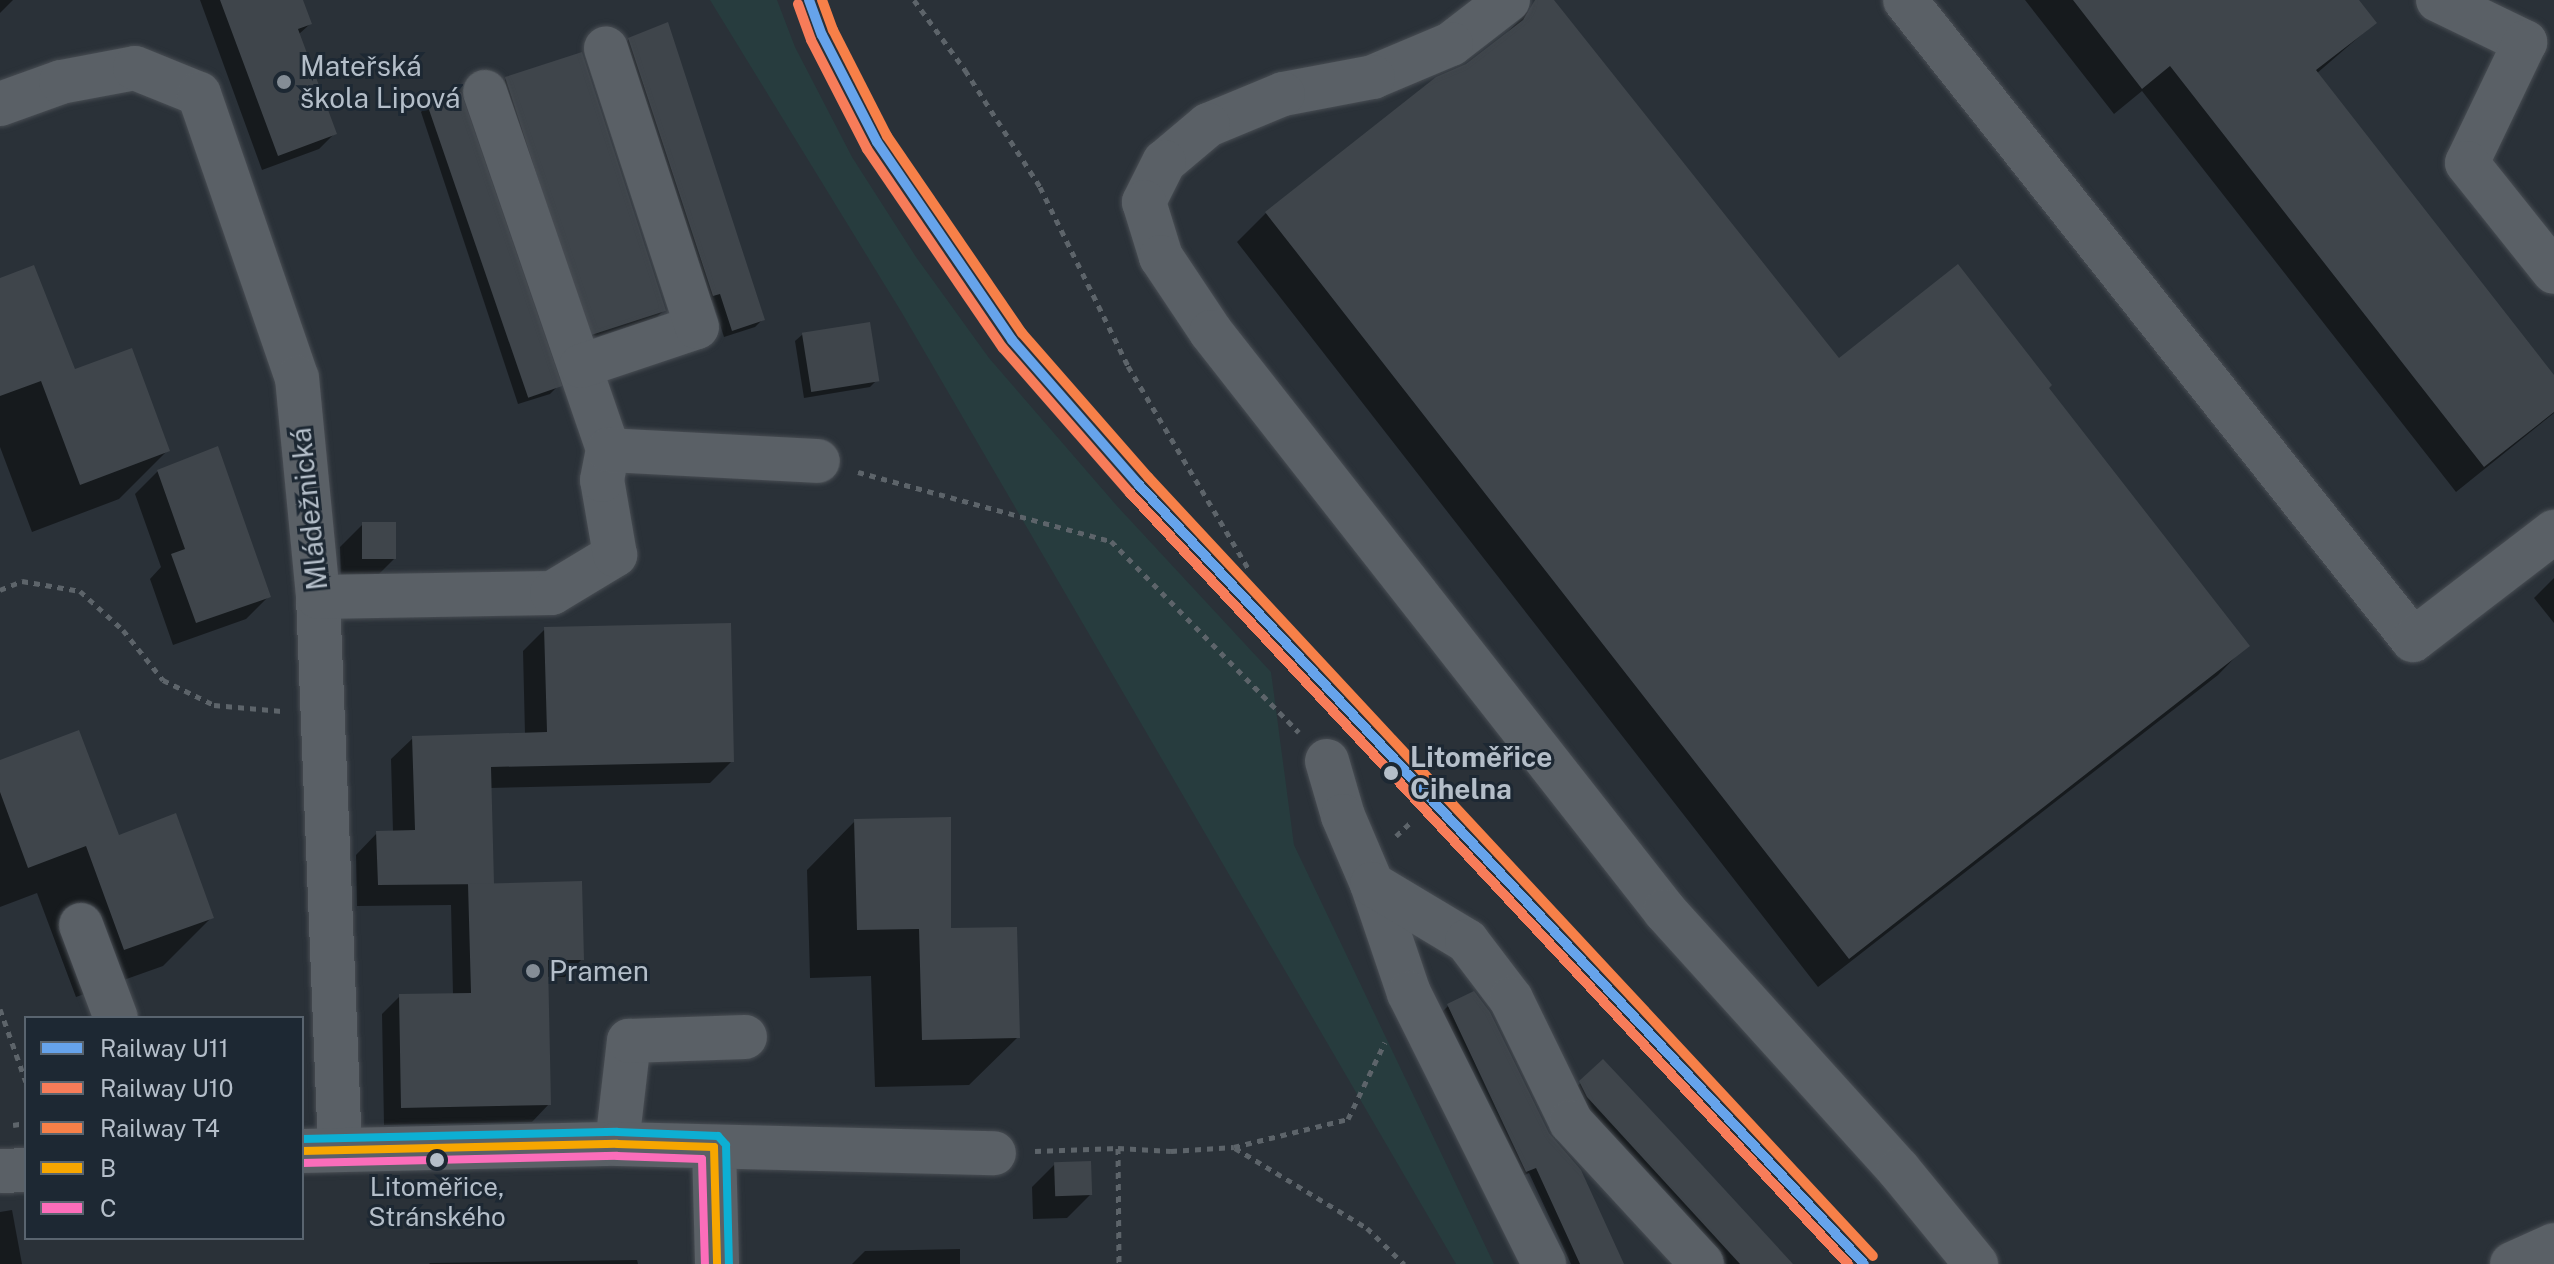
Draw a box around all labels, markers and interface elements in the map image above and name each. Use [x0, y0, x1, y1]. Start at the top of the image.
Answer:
place label: Mateřská škola Lipová [300, 49, 460, 115]
marker: Mateřská škola Lipová [275, 73, 293, 91]
street label: Mládežnická [284, 426, 334, 592]
place label: Litoměřice Cihelna [1410, 740, 1552, 806]
marker: Litoměřice Cihelna [1379, 761, 1403, 785]
place label: Pramen [549, 954, 649, 988]
marker: Pramen [524, 962, 542, 980]
legend [24, 1016, 304, 1240]
text: Railway U11 [100, 1034, 228, 1062]
text: Railway U10 [100, 1074, 233, 1102]
text: Railway T4 [100, 1114, 220, 1142]
marker: Litoměřice, Stránského [429, 1152, 445, 1168]
text: B [100, 1154, 116, 1182]
place label: Litoměřice, Stránského [368, 1171, 506, 1232]
text: C [100, 1194, 117, 1222]

